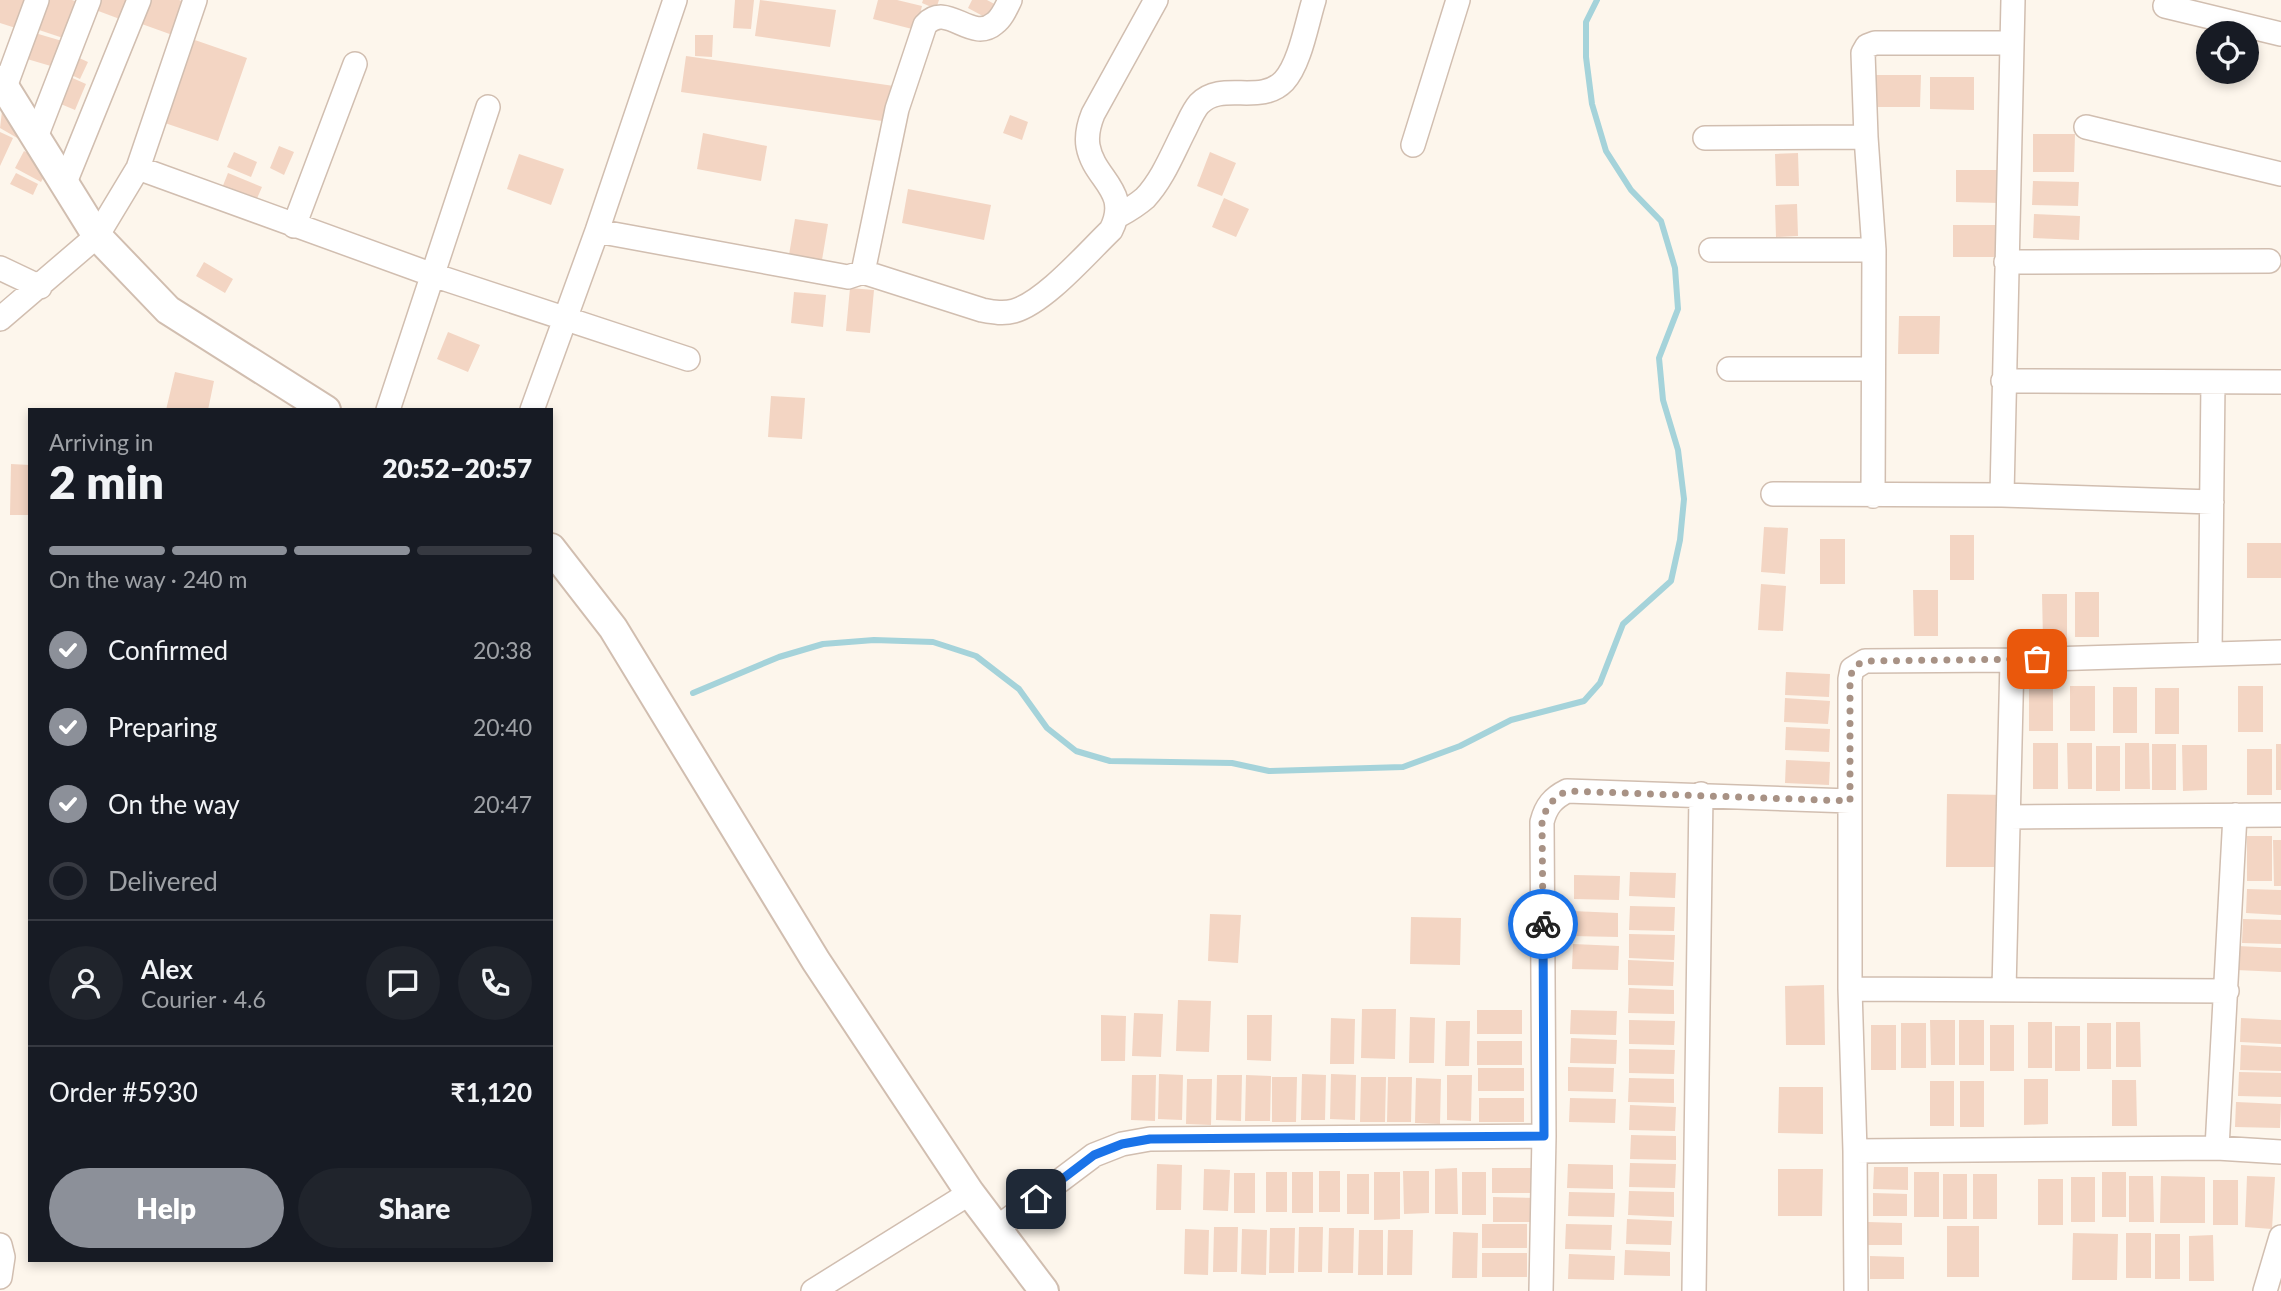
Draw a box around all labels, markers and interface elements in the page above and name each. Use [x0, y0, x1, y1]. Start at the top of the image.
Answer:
map controls [2196, 21, 2259, 84]
button: locate [2196, 21, 2259, 84]
text: Arriving in [49, 428, 153, 456]
text: 20:52–20:57 [382, 452, 532, 484]
text: 2 min [49, 454, 164, 509]
text: On the way · 240 m [49, 565, 248, 593]
pin [2007, 629, 2067, 689]
icon: check [49, 631, 87, 669]
text: Confirmed [108, 634, 228, 666]
text: 20:38 [473, 636, 532, 664]
icon: bag [2018, 640, 2056, 678]
icon: check [49, 708, 87, 746]
text: Preparing [108, 711, 217, 743]
text: 20:40 [473, 713, 532, 741]
icon: check [49, 785, 87, 823]
text: On the way [108, 788, 240, 820]
text: 20:47 [473, 790, 532, 818]
text: Delivered [108, 865, 218, 897]
courier [1508, 889, 1578, 959]
icon: bike [1524, 905, 1562, 943]
button: person [49, 946, 123, 1020]
button: chat [366, 946, 440, 1020]
button: phone [458, 946, 532, 1020]
text: Alex [141, 953, 193, 985]
text: Courier · 4.6 [141, 985, 266, 1013]
text: Order #5930 [49, 1076, 198, 1108]
text: ₹1,120 [451, 1076, 532, 1108]
button: Help [49, 1168, 284, 1248]
button: Share [298, 1168, 532, 1248]
pin [1006, 1169, 1066, 1229]
icon: home [1017, 1180, 1055, 1218]

